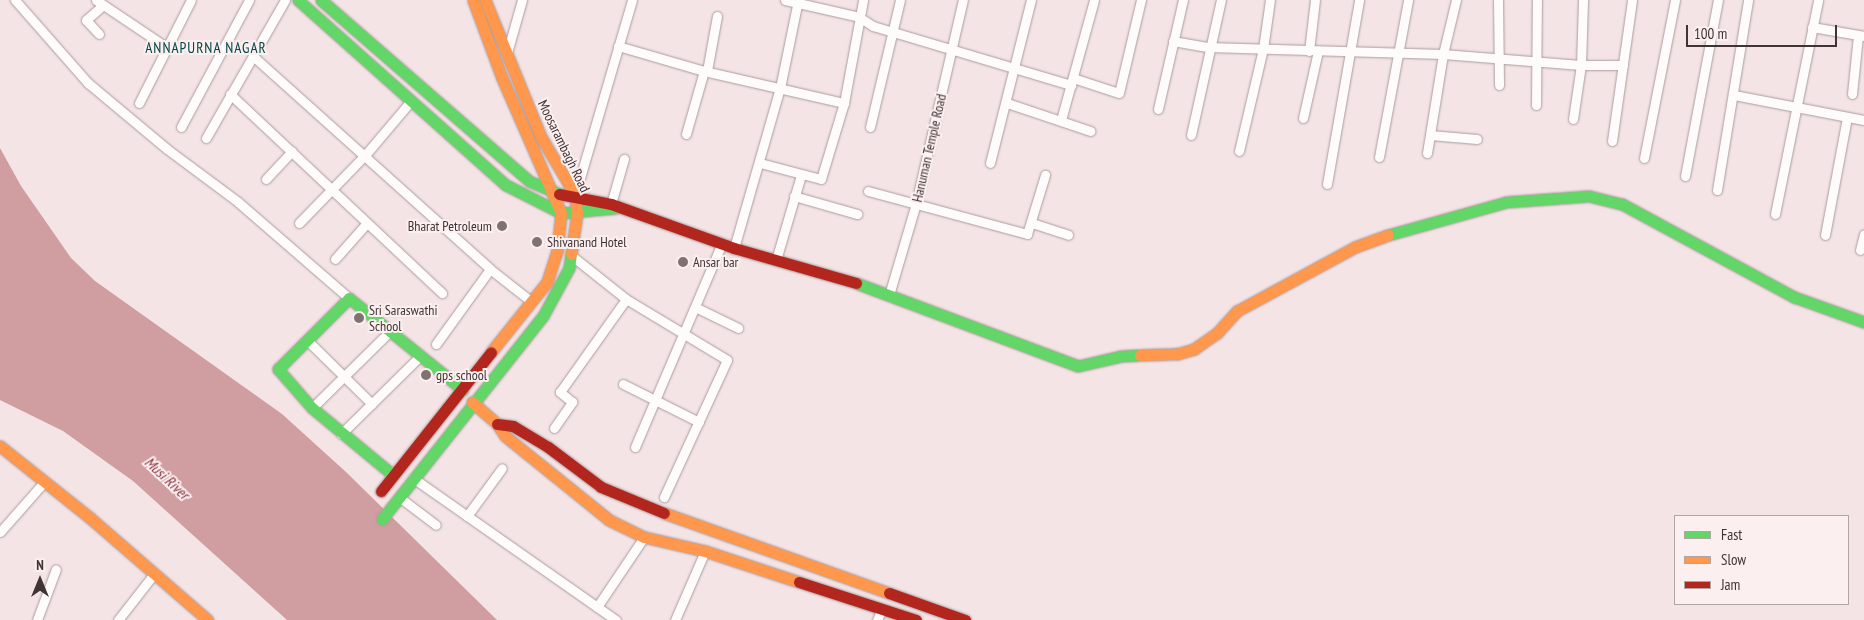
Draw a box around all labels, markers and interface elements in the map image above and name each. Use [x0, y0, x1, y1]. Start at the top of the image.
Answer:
scale bar [1689, 15, 1840, 47]
text: 100 m [1694, 24, 1727, 43]
district label: ANNAPURNA NAGAR [143, 39, 269, 57]
street label: Hanuman Temple Road [908, 92, 950, 204]
street label: Moosarambagh Road [534, 97, 594, 195]
place label: Bharat Petroleum [408, 218, 492, 234]
marker: Bharat Petroleum [496, 220, 508, 232]
place label: Shivanand Hotel [547, 234, 626, 250]
marker: Shivanand Hotel [531, 236, 543, 248]
place label: Ansar bar [693, 254, 738, 270]
marker: Ansar bar [677, 256, 689, 268]
place label: Sri Saraswathi School [369, 302, 438, 334]
marker: Sri Saraswathi School [353, 312, 365, 324]
place label: gps school [436, 367, 487, 383]
marker: gps school [420, 369, 432, 381]
water label: Musi River [141, 453, 193, 503]
legend [1674, 515, 1849, 605]
text: Fast [1721, 525, 1742, 544]
text: Slow [1721, 550, 1746, 569]
north arrow [15, 555, 65, 605]
text: N [36, 556, 44, 574]
text: Jam [1721, 575, 1740, 594]

